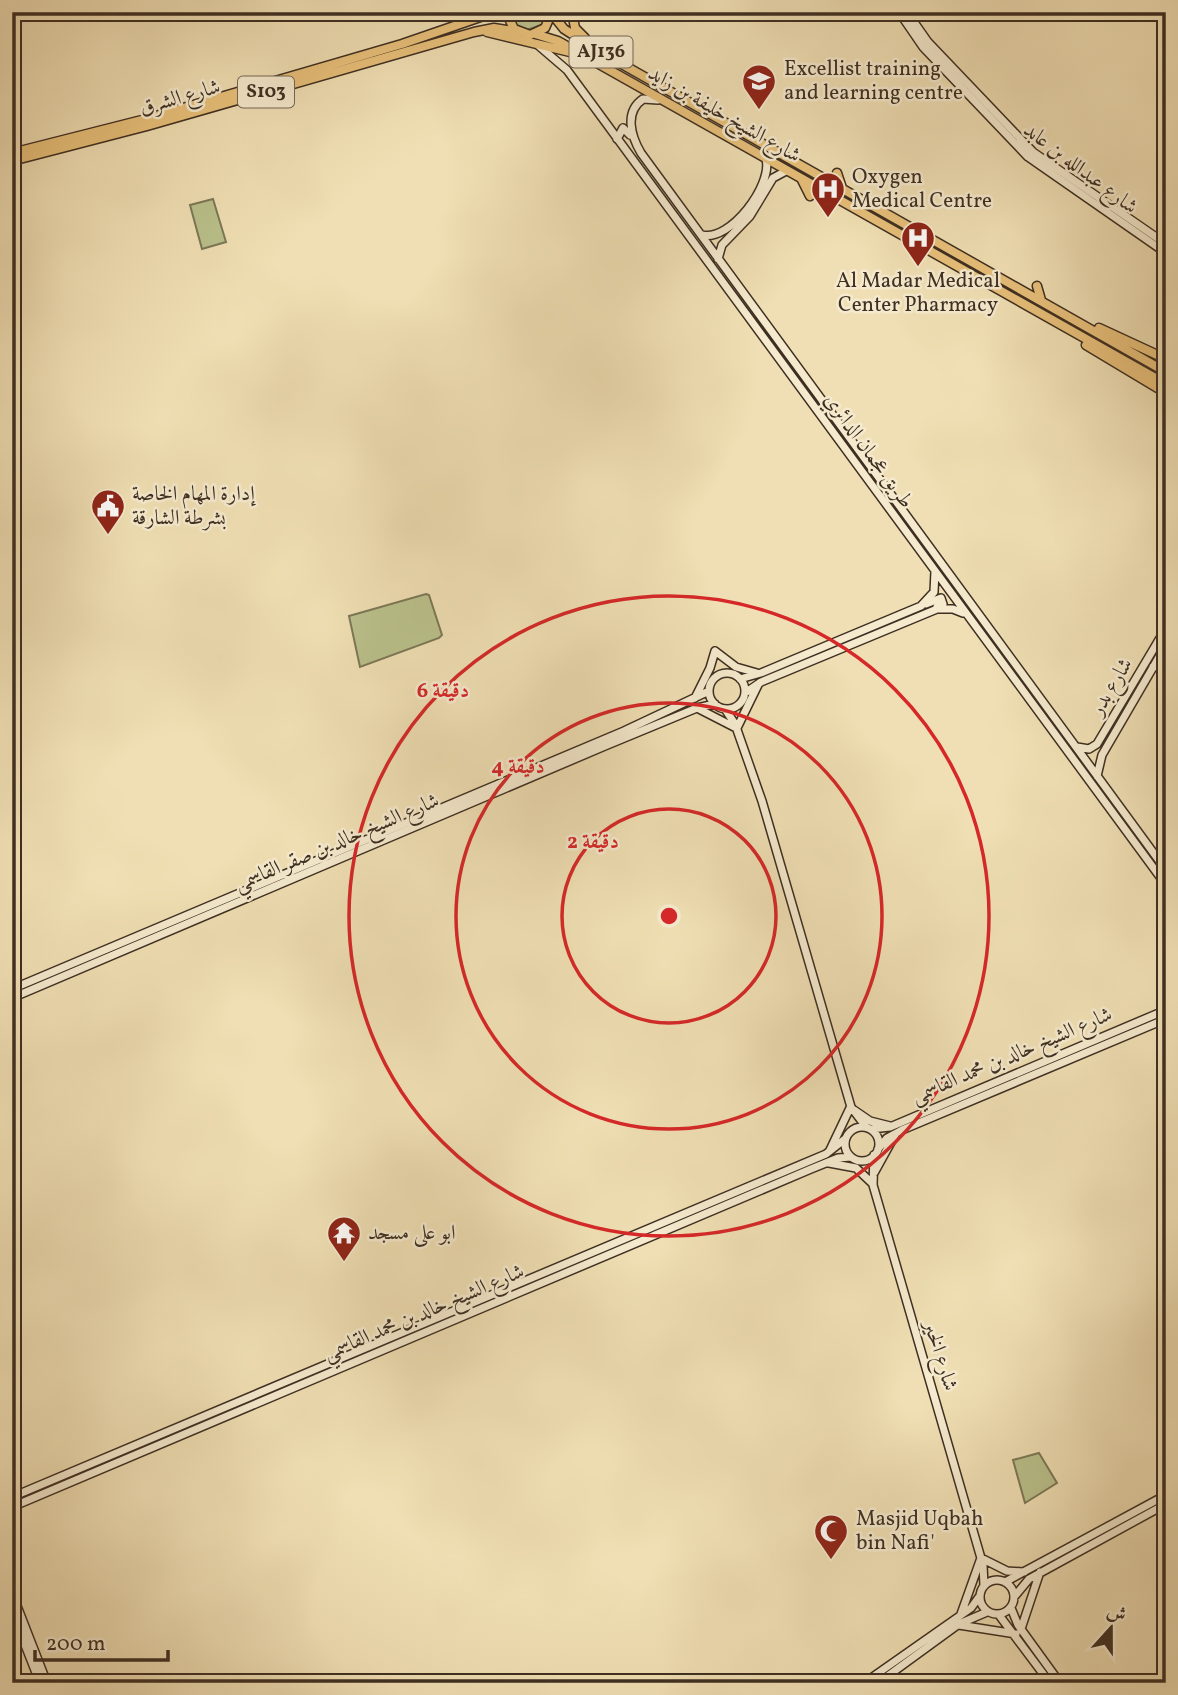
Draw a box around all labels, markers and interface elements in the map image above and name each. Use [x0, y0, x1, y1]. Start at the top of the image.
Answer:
road number: AJ136 [570, 36, 632, 68]
place label: Excellist training and learning centre [784, 55, 963, 108]
street label: شارع الشيخ خليفة بن زايد [641, 59, 806, 173]
school or university icon: Excellist training and learning centre [740, 62, 778, 111]
street label: شارع الشرق [136, 73, 224, 125]
road number: S103 [238, 76, 294, 108]
street label: شارع عبدالله بن عابد [1016, 116, 1143, 223]
place label: Oxygen Medical Centre [852, 163, 992, 216]
hospital icon: Oxygen Medical Centre [809, 170, 847, 219]
hospital icon: Al Madar Medical Center Pharmacy [899, 219, 937, 268]
place label: Al Madar Medical Center Pharmacy [836, 267, 1000, 320]
street label: طريق عجمان الدائري [816, 387, 920, 515]
place label: إدارة المهام الخاصة بشرطة الشارقة [132, 480, 256, 533]
public building icon: إدارة المهام الخاصة بشرطة الشارقة [89, 487, 127, 536]
street label: شارع بدر [1082, 653, 1142, 724]
text: 6 دقيقة [417, 677, 469, 706]
text: 4 دقيقة [491, 753, 545, 782]
street label: شارع الشيخ خالد بن صقر القاسمي [230, 787, 446, 903]
text: 2 دقيقة [567, 828, 619, 857]
centre of rings [657, 904, 681, 928]
street label: شارع الشيخ خالد بن محمد القاسمي [907, 1001, 1119, 1115]
temple icon: ابو علی مسجد [325, 1214, 363, 1263]
place label: ابو علی مسجد [368, 1219, 456, 1248]
street label: شارع الشيخ خالد بن محمد القاسمي [319, 1258, 531, 1372]
street label: شارع الخير [913, 1315, 964, 1395]
place label: Masjid Uqbah bin Nafi' [856, 1505, 983, 1558]
mosque icon: Masjid Uqbah bin Nafi' [812, 1512, 850, 1561]
north arrow [1076, 1594, 1146, 1664]
text: ش [1103, 1598, 1130, 1630]
scale bar [35, 1618, 168, 1662]
text: 200 m [46, 1630, 106, 1659]

